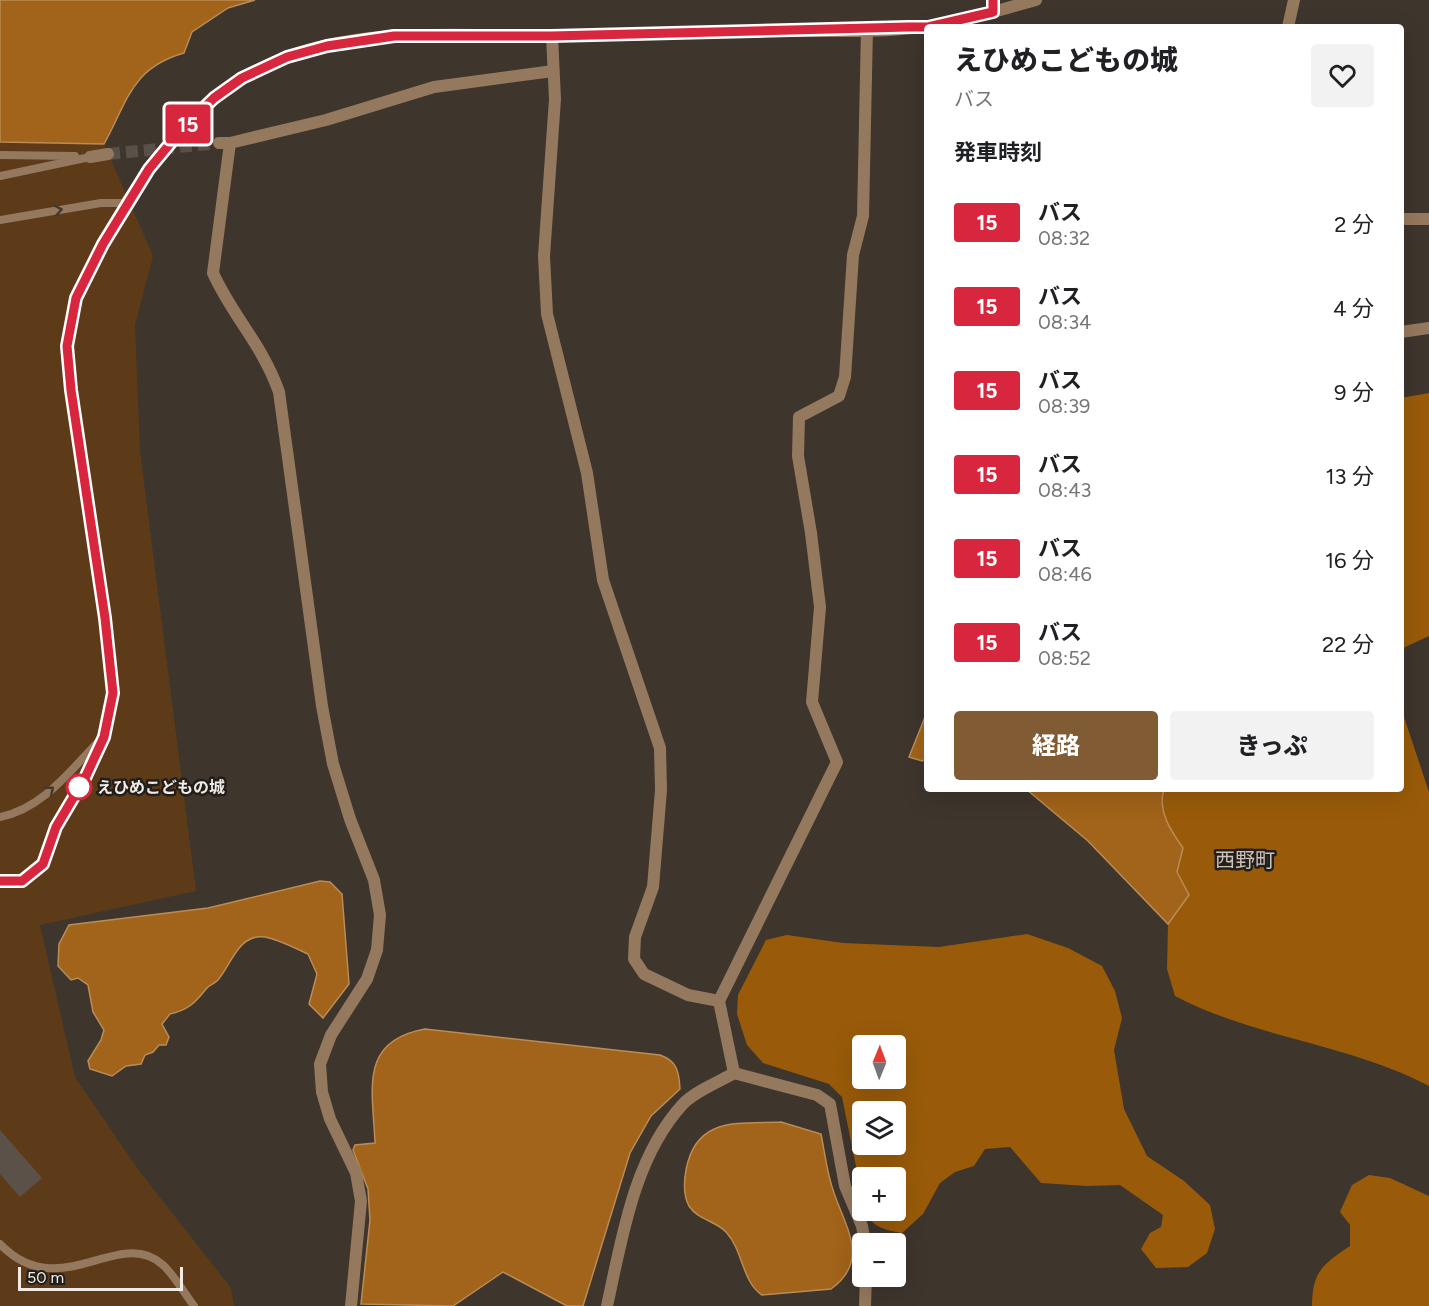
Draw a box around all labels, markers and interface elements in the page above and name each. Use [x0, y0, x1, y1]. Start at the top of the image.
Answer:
text: えひめこどもの城 [954, 43, 1178, 77]
button: heart [1311, 44, 1374, 107]
text: バス [954, 87, 994, 111]
line badge: 15 [161, 104, 215, 144]
text: 15 [177, 112, 199, 137]
text: 発車時刻 [954, 139, 1042, 166]
text: バス [1038, 199, 1082, 226]
one-way arrow [52, 204, 62, 217]
text: 15 [976, 210, 998, 235]
text: 2 分 [1334, 211, 1374, 238]
text: 08:32 [1038, 226, 1090, 250]
text: バス [1038, 283, 1082, 310]
text: 15 [976, 294, 998, 319]
text: 4 分 [1333, 295, 1374, 322]
text: 08:34 [1038, 310, 1091, 334]
text: バス [1038, 367, 1082, 394]
text: 15 [976, 378, 998, 403]
text: 9 分 [1334, 379, 1374, 406]
text: 08:39 [1038, 394, 1090, 418]
text: バス [1038, 451, 1082, 478]
text: 15 [976, 462, 998, 487]
text: 13 分 [1326, 463, 1374, 490]
text: 08:43 [1038, 478, 1091, 502]
text: バス [1038, 535, 1082, 562]
text: 15 [976, 546, 998, 571]
text: 16 分 [1325, 547, 1374, 574]
text: 08:46 [1038, 562, 1092, 586]
text: バス [1038, 619, 1082, 646]
text: 15 [976, 630, 998, 655]
text: 22 分 [1322, 631, 1374, 658]
text: 08:52 [1038, 646, 1091, 670]
button: 経路 [954, 711, 1158, 780]
button: きっぷ [1170, 711, 1374, 780]
marker: えひめこどもの城 [66, 774, 92, 800]
place label: えひめこどもの城 [97, 778, 225, 797]
one-way arrow [44, 786, 55, 797]
district label: 西野町 [1215, 848, 1275, 872]
north arrow [852, 1035, 906, 1089]
map controls [852, 1035, 906, 1287]
button: layers [852, 1101, 906, 1155]
button: + [852, 1167, 906, 1221]
button: − [852, 1233, 906, 1287]
scale bar [18, 1264, 183, 1292]
text: 50 m [27, 1268, 64, 1287]

